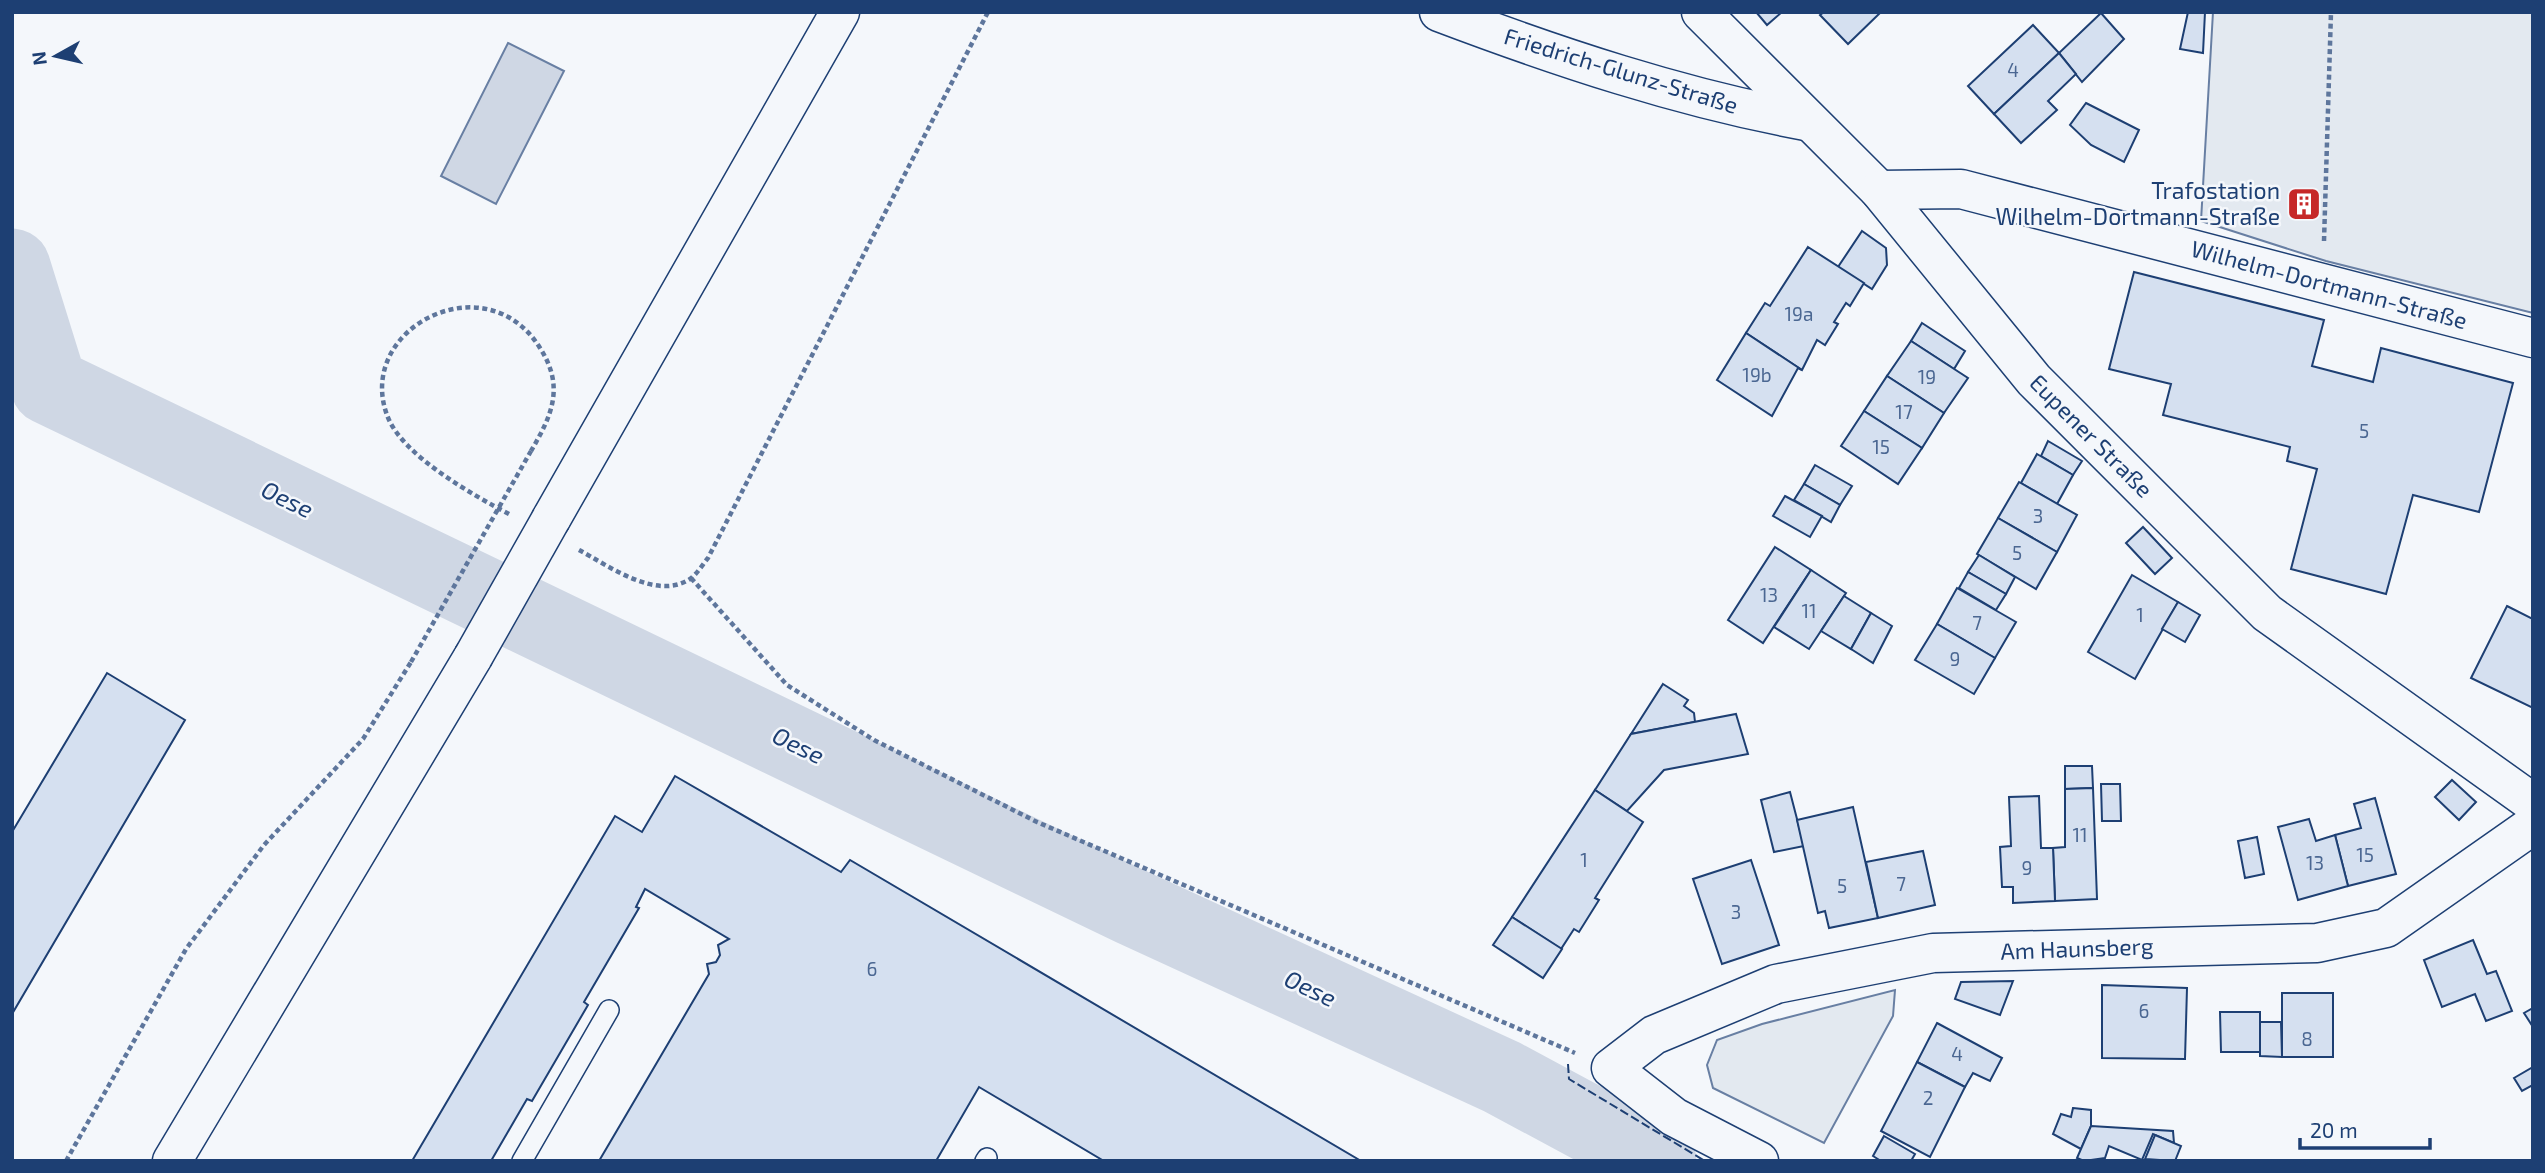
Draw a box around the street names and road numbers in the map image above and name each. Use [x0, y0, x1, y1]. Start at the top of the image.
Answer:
street label: Friedrich-Glunz-Straße [1501, 21, 1741, 119]
street label: Wilhelm-Dortmann-Straße [2188, 234, 2470, 334]
street label: Eupener Straße [2024, 368, 2159, 503]
street label: Am Haunsberg [2000, 931, 2154, 965]

